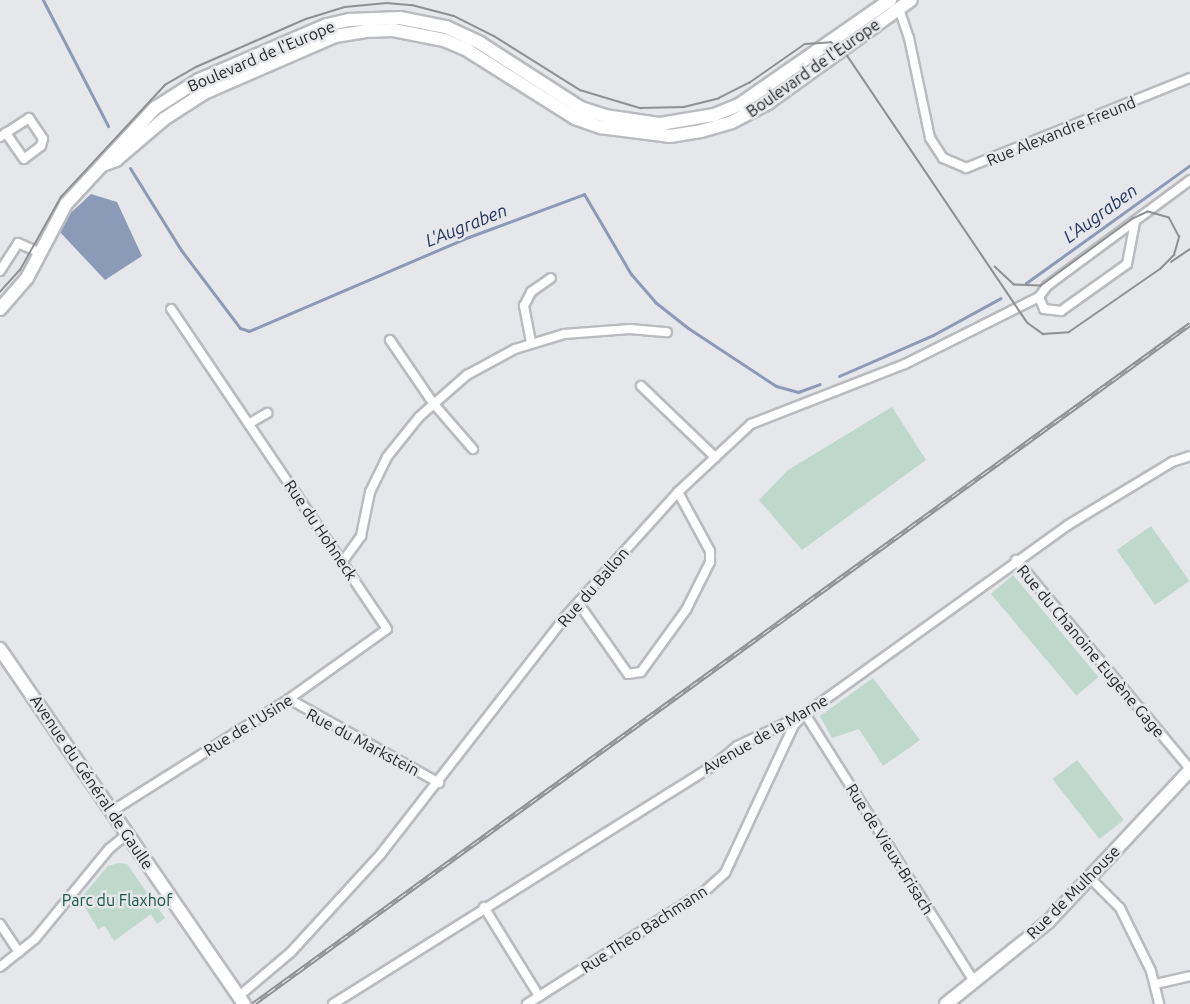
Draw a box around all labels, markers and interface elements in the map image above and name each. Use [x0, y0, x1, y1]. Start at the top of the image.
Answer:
street label: Boulevard de l'Europe [743, 15, 883, 121]
street label: Boulevard de l'Europe [184, 16, 338, 96]
street label: Rue Alexandre Freund [984, 92, 1138, 170]
water label: L'Augraben [1059, 179, 1141, 247]
water label: L'Augraben [422, 199, 510, 251]
street label: Rue du Hohneck [280, 476, 362, 584]
street label: Rue du Ballon [553, 543, 633, 631]
street label: Rue du Chanoine Eugène Gage [1013, 561, 1169, 741]
street label: Rue de l'Usine [200, 690, 296, 760]
street label: Avenue de la Marne [699, 690, 831, 778]
street label: Avenue du Général de Gaulle [26, 691, 158, 873]
street label: Rue du Markstein [303, 704, 423, 780]
street label: Rue de Vieux-Brisach [842, 780, 938, 918]
street label: Rue de Mulhouse [1022, 841, 1124, 943]
street label: Rue Theo Bachmann [577, 881, 711, 977]
park label: Parc du Flaxhof [62, 890, 172, 910]

